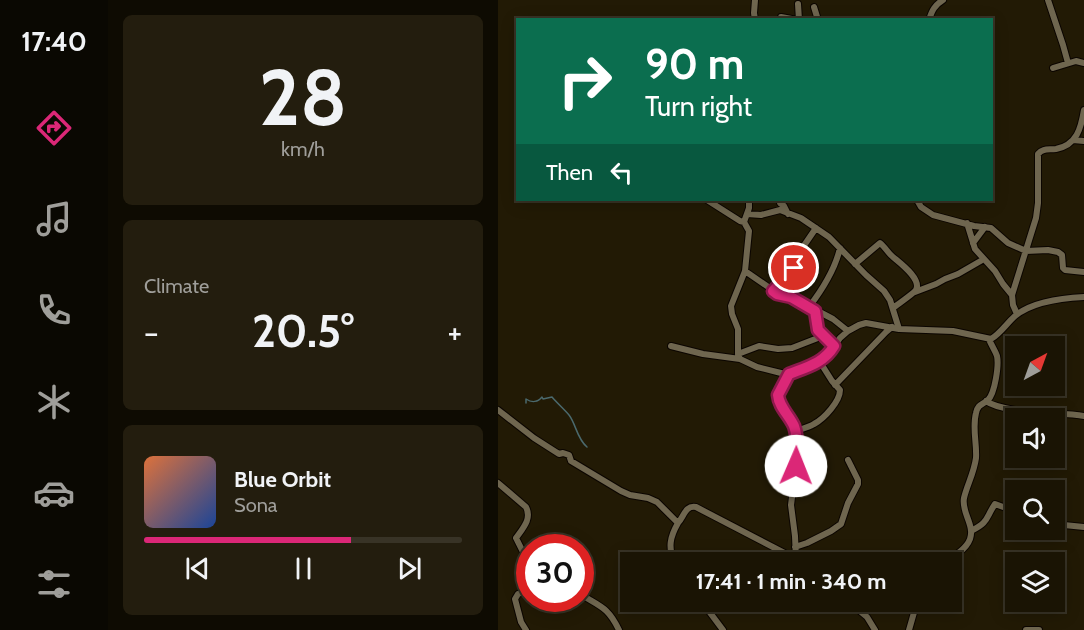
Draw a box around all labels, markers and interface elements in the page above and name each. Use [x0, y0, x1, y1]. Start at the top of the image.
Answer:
text: 17:40 [21, 25, 87, 58]
text: 90 m [645, 38, 744, 90]
icon: right [546, 42, 624, 120]
text: 28 [259, 50, 347, 145]
text: Turn right [645, 90, 752, 123]
icon: directions [33, 107, 75, 149]
text: km/h [281, 137, 325, 161]
icon: left [605, 156, 638, 189]
text: Then [546, 159, 593, 186]
icon: music [33, 198, 75, 240]
pin [768, 242, 819, 293]
icon: arrive [777, 251, 810, 284]
text: Climate [144, 274, 209, 298]
icon: phone [33, 289, 75, 331]
text: 20.5° [252, 304, 354, 358]
text: − [144, 312, 159, 352]
text: + [447, 312, 462, 352]
north arrow [1005, 336, 1065, 396]
map controls [1005, 336, 1065, 612]
icon: climate [33, 381, 75, 423]
button: sound [1005, 408, 1065, 468]
position arrow [764, 434, 828, 498]
text: Blue Orbit [234, 466, 331, 493]
icon: car [33, 472, 75, 514]
button: search [1005, 480, 1065, 540]
text: Sona [234, 493, 277, 517]
speed limit sign: 30 [516, 534, 594, 612]
icon: previous [181, 552, 214, 585]
icon: pause [287, 552, 320, 585]
icon: next [393, 552, 426, 585]
button: layers [1005, 552, 1065, 612]
icon: filters [33, 563, 75, 605]
text: 17:41 · 1 min · 340 m [696, 568, 886, 595]

